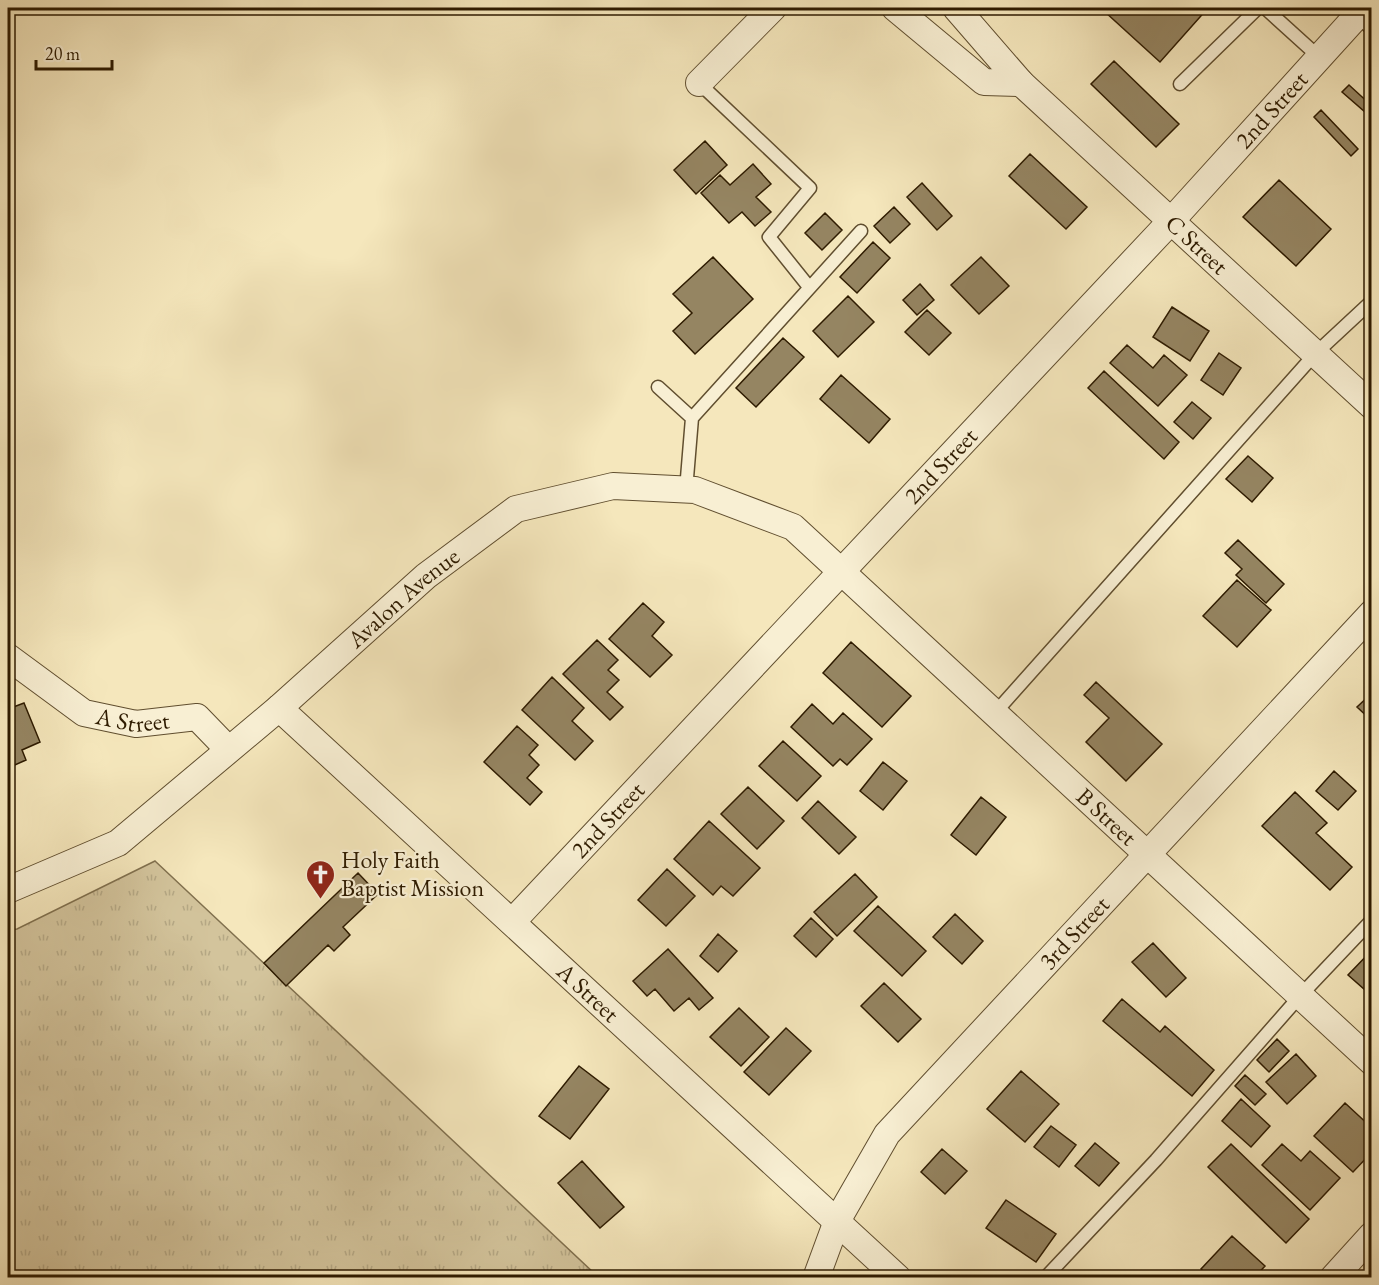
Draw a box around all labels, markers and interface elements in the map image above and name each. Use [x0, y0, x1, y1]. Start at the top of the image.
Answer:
scale bar [36, 33, 112, 71]
text: 20 m [45, 42, 80, 65]
street label: 2nd Street [1228, 64, 1315, 155]
street label: C Street [1159, 208, 1235, 281]
street label: 2nd Street [897, 420, 984, 510]
street label: Avalon Avenue [340, 540, 466, 655]
street label: A Street [92, 700, 171, 739]
street label: 2nd Street [564, 774, 651, 865]
street label: B Street [1070, 781, 1144, 852]
place label: Holy Faith Baptist Mission [341, 844, 484, 903]
church icon: Holy Faith Baptist Mission [304, 858, 336, 900]
street label: 3rd Street [1032, 889, 1116, 976]
street label: A Street [550, 955, 626, 1029]

